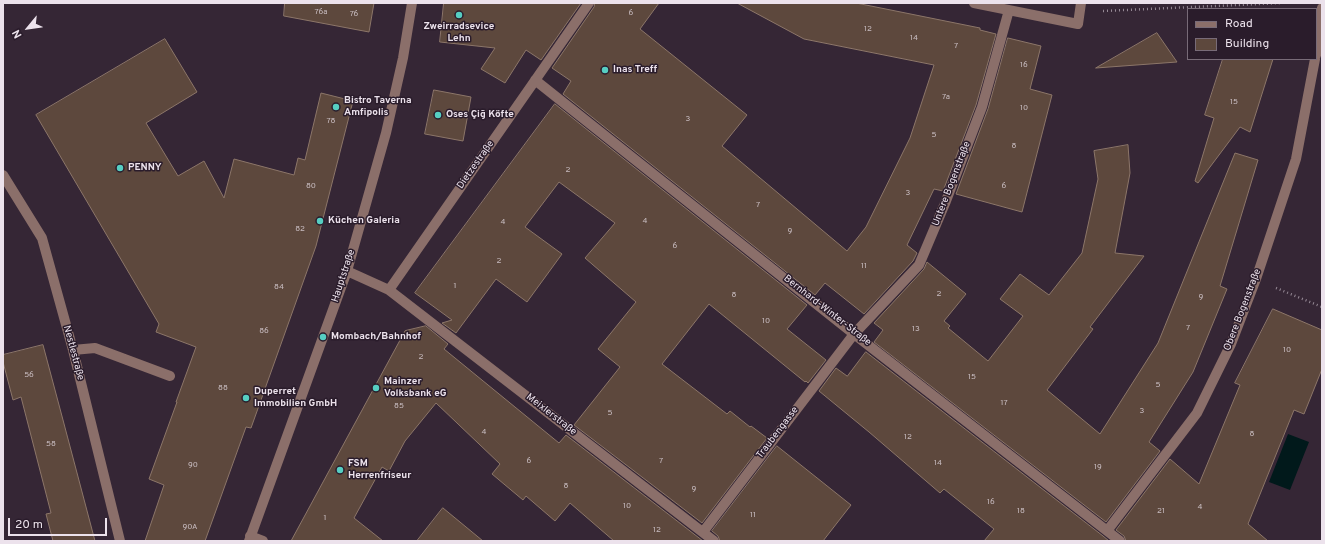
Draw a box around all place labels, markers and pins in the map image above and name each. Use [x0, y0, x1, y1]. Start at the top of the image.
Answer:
marker: Zweirradsevice Lehn [454, 10, 464, 20]
place label: Zweirradsevice Lehn [424, 21, 494, 44]
place label: Inas Treff [613, 64, 657, 76]
marker: Inas Treff [600, 65, 610, 75]
place label: Bistro Taverna Amfipolis [344, 95, 412, 118]
marker: Bistro Taverna Amfipolis [331, 102, 341, 112]
place label: Oses Çiğ Köfte [446, 109, 514, 121]
marker: Oses Çiğ Köfte [433, 110, 443, 120]
place label: PENNY [128, 162, 162, 174]
marker: PENNY [115, 163, 125, 173]
place label: Küchen Galeria [328, 215, 400, 227]
marker: Küchen Galeria [315, 216, 325, 226]
place label: Mombach/Bahnhof [331, 331, 421, 343]
marker: Mombach/Bahnhof [318, 332, 328, 342]
place label: Mainzer Volksbank eG [384, 376, 447, 400]
marker: Mainzer Volksbank eG [371, 383, 381, 393]
place label: Duperret Immobilien GmbH [254, 386, 337, 410]
marker: Duperret Immobilien GmbH [241, 393, 251, 403]
place label: FSM Herrenfriseur [348, 458, 411, 482]
marker: FSM Herrenfriseur [335, 465, 345, 475]

